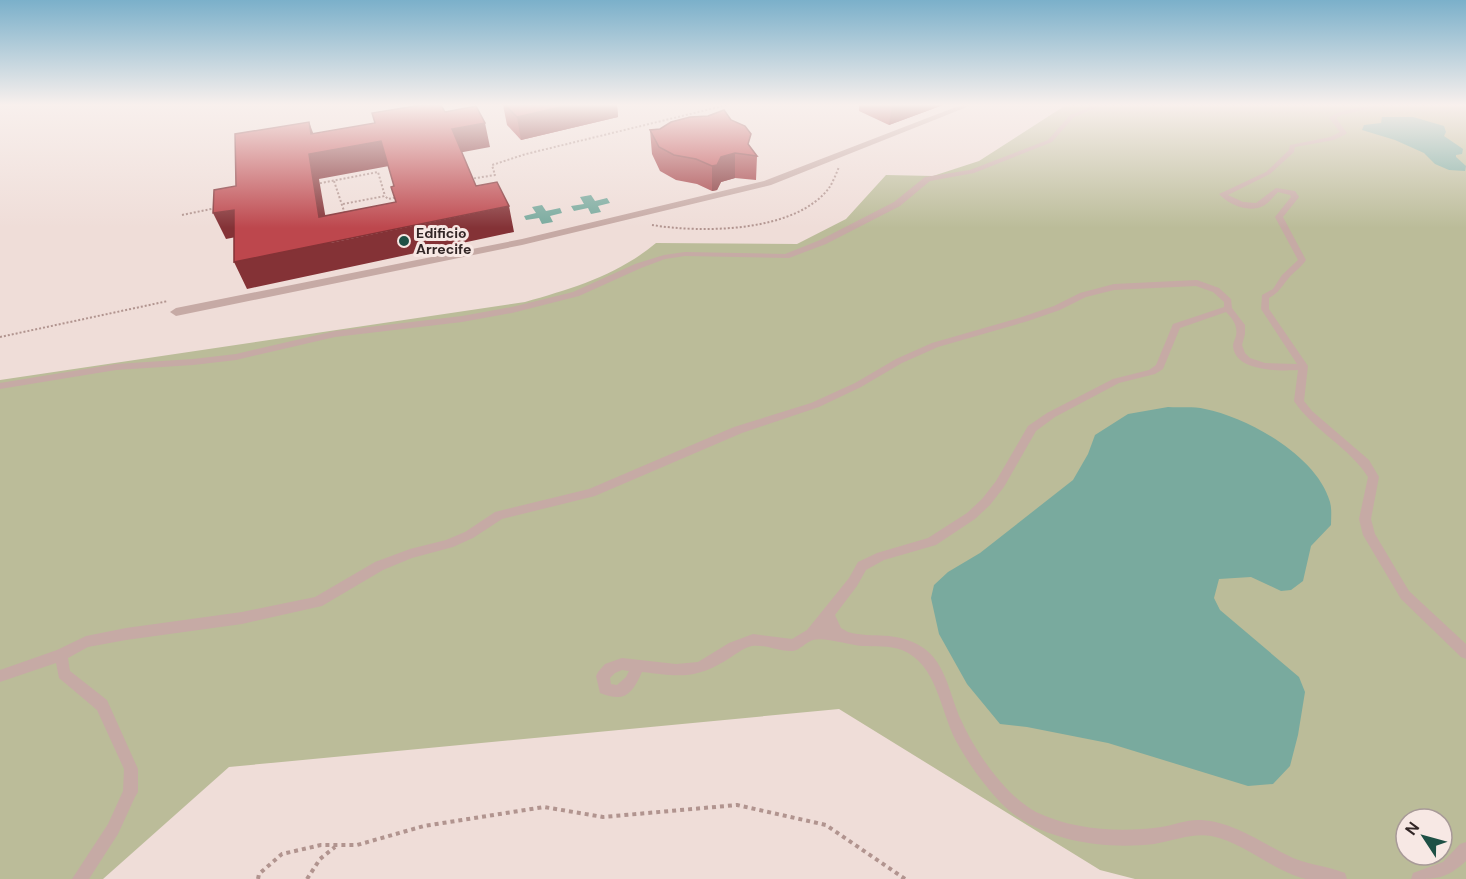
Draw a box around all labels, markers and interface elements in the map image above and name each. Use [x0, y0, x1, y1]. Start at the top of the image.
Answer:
place label: Edificio Arrecife [416, 224, 471, 258]
marker: Edificio Arrecife [397, 234, 411, 248]
north arrow [1394, 807, 1454, 867]
text: N [1400, 818, 1424, 839]

